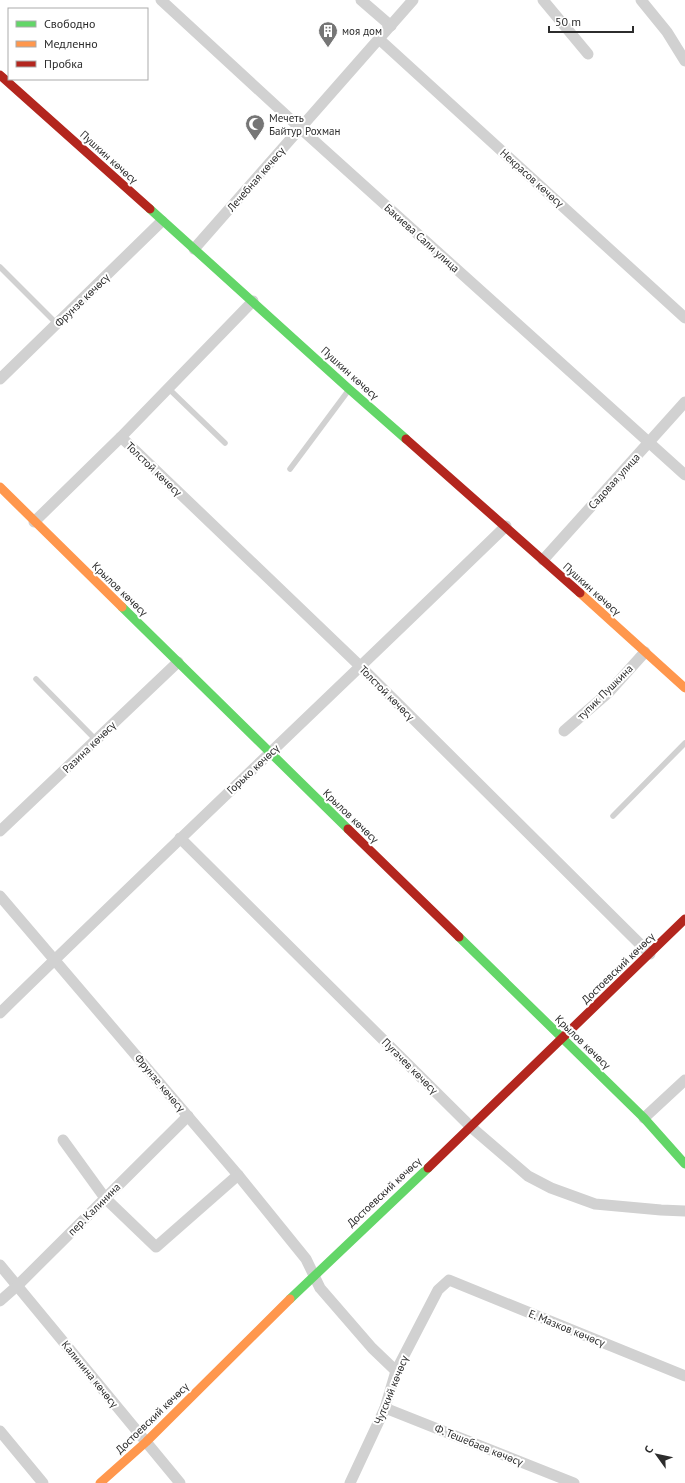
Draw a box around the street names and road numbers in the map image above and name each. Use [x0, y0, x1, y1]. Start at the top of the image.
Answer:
street label: Пушкин көчөсү [77, 127, 141, 187]
street label: Лечебная көчөсү [223, 143, 288, 215]
street label: Некрасов көчөсү [497, 146, 567, 211]
street label: Бакиева Сали улица [381, 201, 463, 275]
street label: Фрунзе көчөсү [51, 270, 113, 330]
street label: Пушкин көчөсү [318, 343, 382, 403]
street label: Толстой көчөсү [123, 439, 185, 500]
street label: Садовая улица [585, 450, 643, 512]
street label: Крылов көчөсү [89, 559, 151, 620]
street label: Пушкин көчөсү [560, 559, 624, 619]
street label: тупик Пушкина [574, 661, 636, 723]
street label: Толстой көчөсү [356, 662, 418, 724]
street label: Разина көчөсү [59, 718, 119, 776]
street label: Горько көчөсү [224, 741, 283, 797]
street label: Крылов көчөсү [320, 786, 382, 847]
street label: Достоевский көчөсү [578, 929, 658, 1007]
street label: Крылов көчөсү [552, 1012, 614, 1073]
street label: Пугачев көчөсү [379, 1035, 441, 1097]
street label: Фрунзе көчөсү [132, 1051, 189, 1115]
street label: Достоевский көчөсү [344, 1153, 425, 1230]
street label: пер. Калинина [65, 1180, 123, 1238]
street label: Е. Мазков көчөсү [527, 1306, 608, 1350]
street label: Калинина көчөсү [59, 1338, 122, 1411]
street label: Чутский көчөсү [371, 1353, 412, 1427]
street label: Достоевский көчөсү [112, 1379, 192, 1457]
street label: Ф. Тешебаев көчөсү [433, 1421, 526, 1469]

